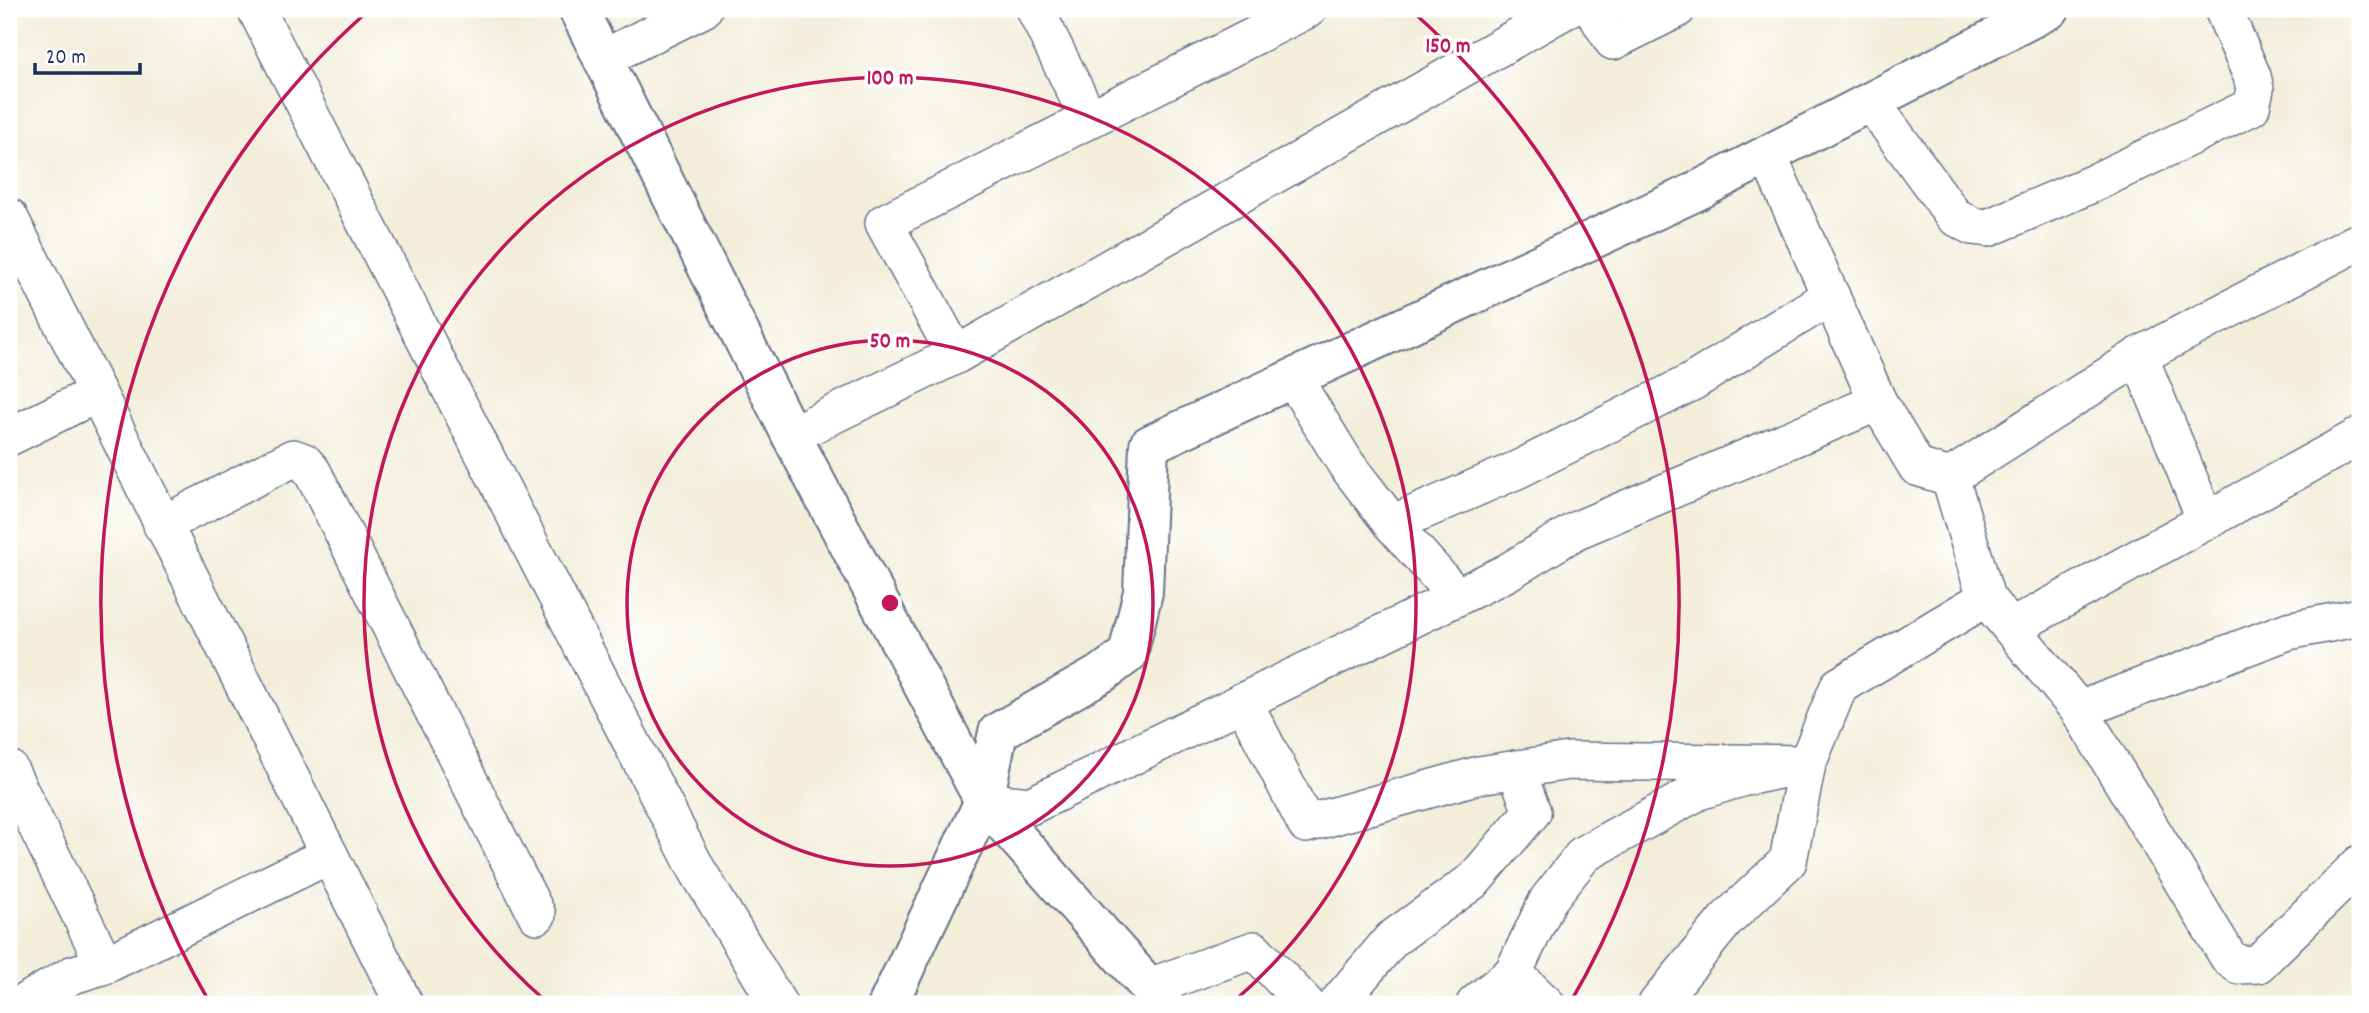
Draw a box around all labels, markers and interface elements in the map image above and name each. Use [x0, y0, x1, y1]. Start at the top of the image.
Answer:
scale bar [35, 32, 140, 76]
text: 150 m [1425, 33, 1471, 63]
text: 20 m [46, 44, 86, 74]
text: 100 m [867, 65, 913, 95]
text: 50 m [870, 328, 910, 358]
centre of rings [878, 591, 902, 615]

